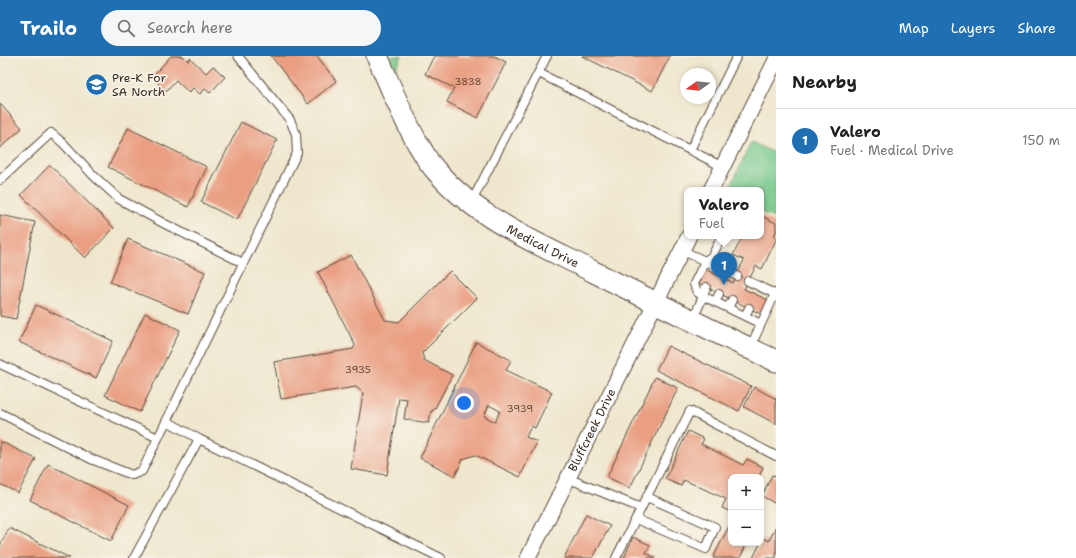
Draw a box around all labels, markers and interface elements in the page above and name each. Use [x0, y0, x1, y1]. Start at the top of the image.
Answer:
search box [101, 10, 381, 46]
text: Trailo [20, 16, 77, 41]
icon: search [115, 17, 137, 39]
text: Search here [147, 18, 233, 38]
text: Map [899, 19, 929, 37]
text: Layers [951, 19, 995, 37]
text: Share [1017, 19, 1056, 37]
north arrow [680, 68, 716, 104]
place label: Pre-K For SA North [112, 70, 166, 100]
text: Nearby [792, 71, 857, 93]
school or university icon: Pre-K For SA North [84, 72, 110, 98]
house number: 3838 [455, 75, 481, 88]
text: Valero [830, 122, 881, 142]
text: 1 [802, 132, 808, 149]
text: 150 m [1022, 132, 1060, 149]
text: Fuel · Medical Drive [830, 142, 954, 159]
popup [684, 187, 764, 239]
text: Valero [699, 195, 749, 215]
text: Fuel [699, 215, 724, 232]
street label: Medical Drive [504, 221, 582, 271]
pin: 1 [711, 252, 737, 285]
house number: 3935 [345, 363, 371, 376]
street label: Bluffcreek Drive [564, 386, 620, 474]
your location [454, 393, 474, 413]
house number: 3939 [507, 402, 533, 415]
map controls [728, 474, 764, 546]
button: + [728, 474, 764, 510]
button: − [728, 510, 764, 546]

